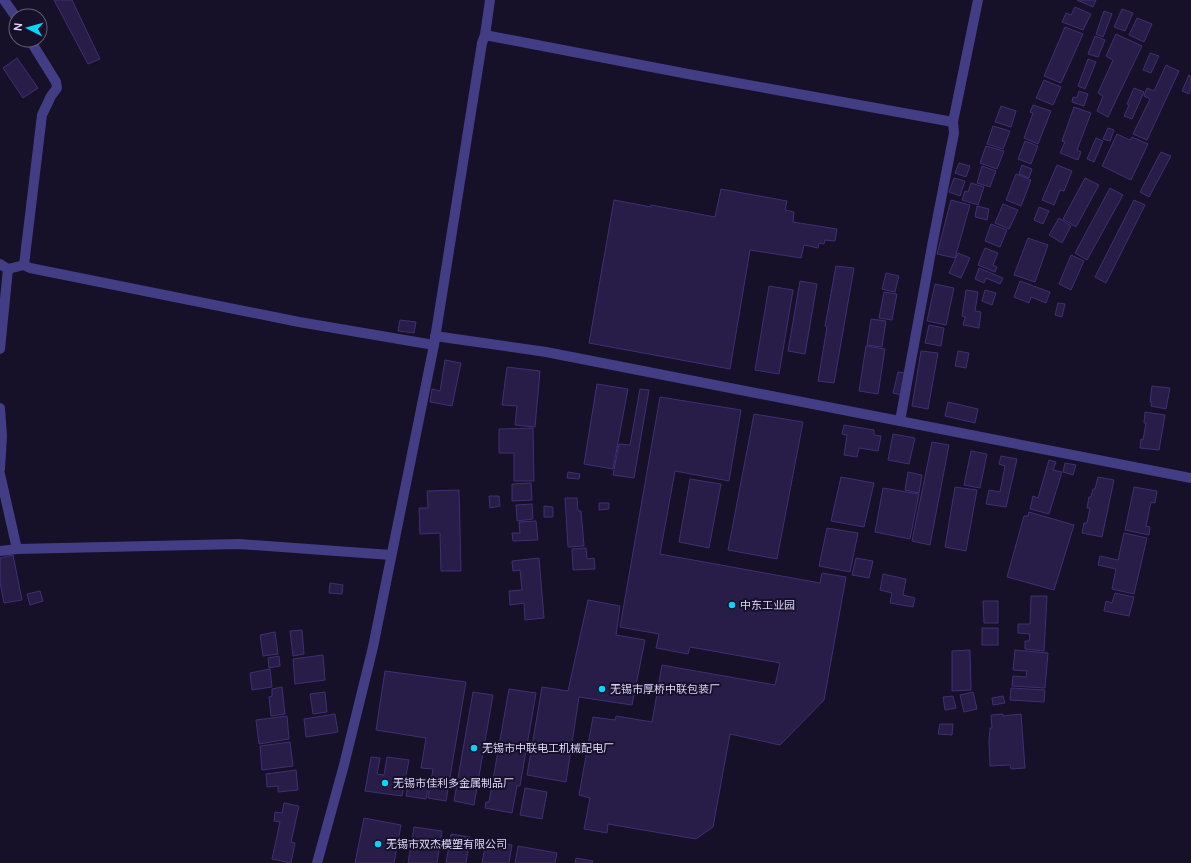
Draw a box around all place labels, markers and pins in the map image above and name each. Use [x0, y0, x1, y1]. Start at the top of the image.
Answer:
place label: 中东工业园 [740, 597, 795, 612]
marker: 中东工业园 [727, 600, 737, 610]
place label: 无锡市厚桥中联包装厂 [610, 681, 720, 696]
marker: 无锡市厚桥中联包装厂 [597, 684, 607, 694]
place label: 无锡市中联电工机械配电厂 [482, 740, 614, 755]
marker: 无锡市中联电工机械配电厂 [469, 743, 479, 753]
place label: 无锡市佳利多金属制品厂 [393, 775, 514, 790]
marker: 无锡市佳利多金属制品厂 [380, 778, 390, 788]
place label: 无锡市双杰模塑有限公司 [386, 836, 507, 851]
marker: 无锡市双杰模塑有限公司 [373, 839, 383, 849]

